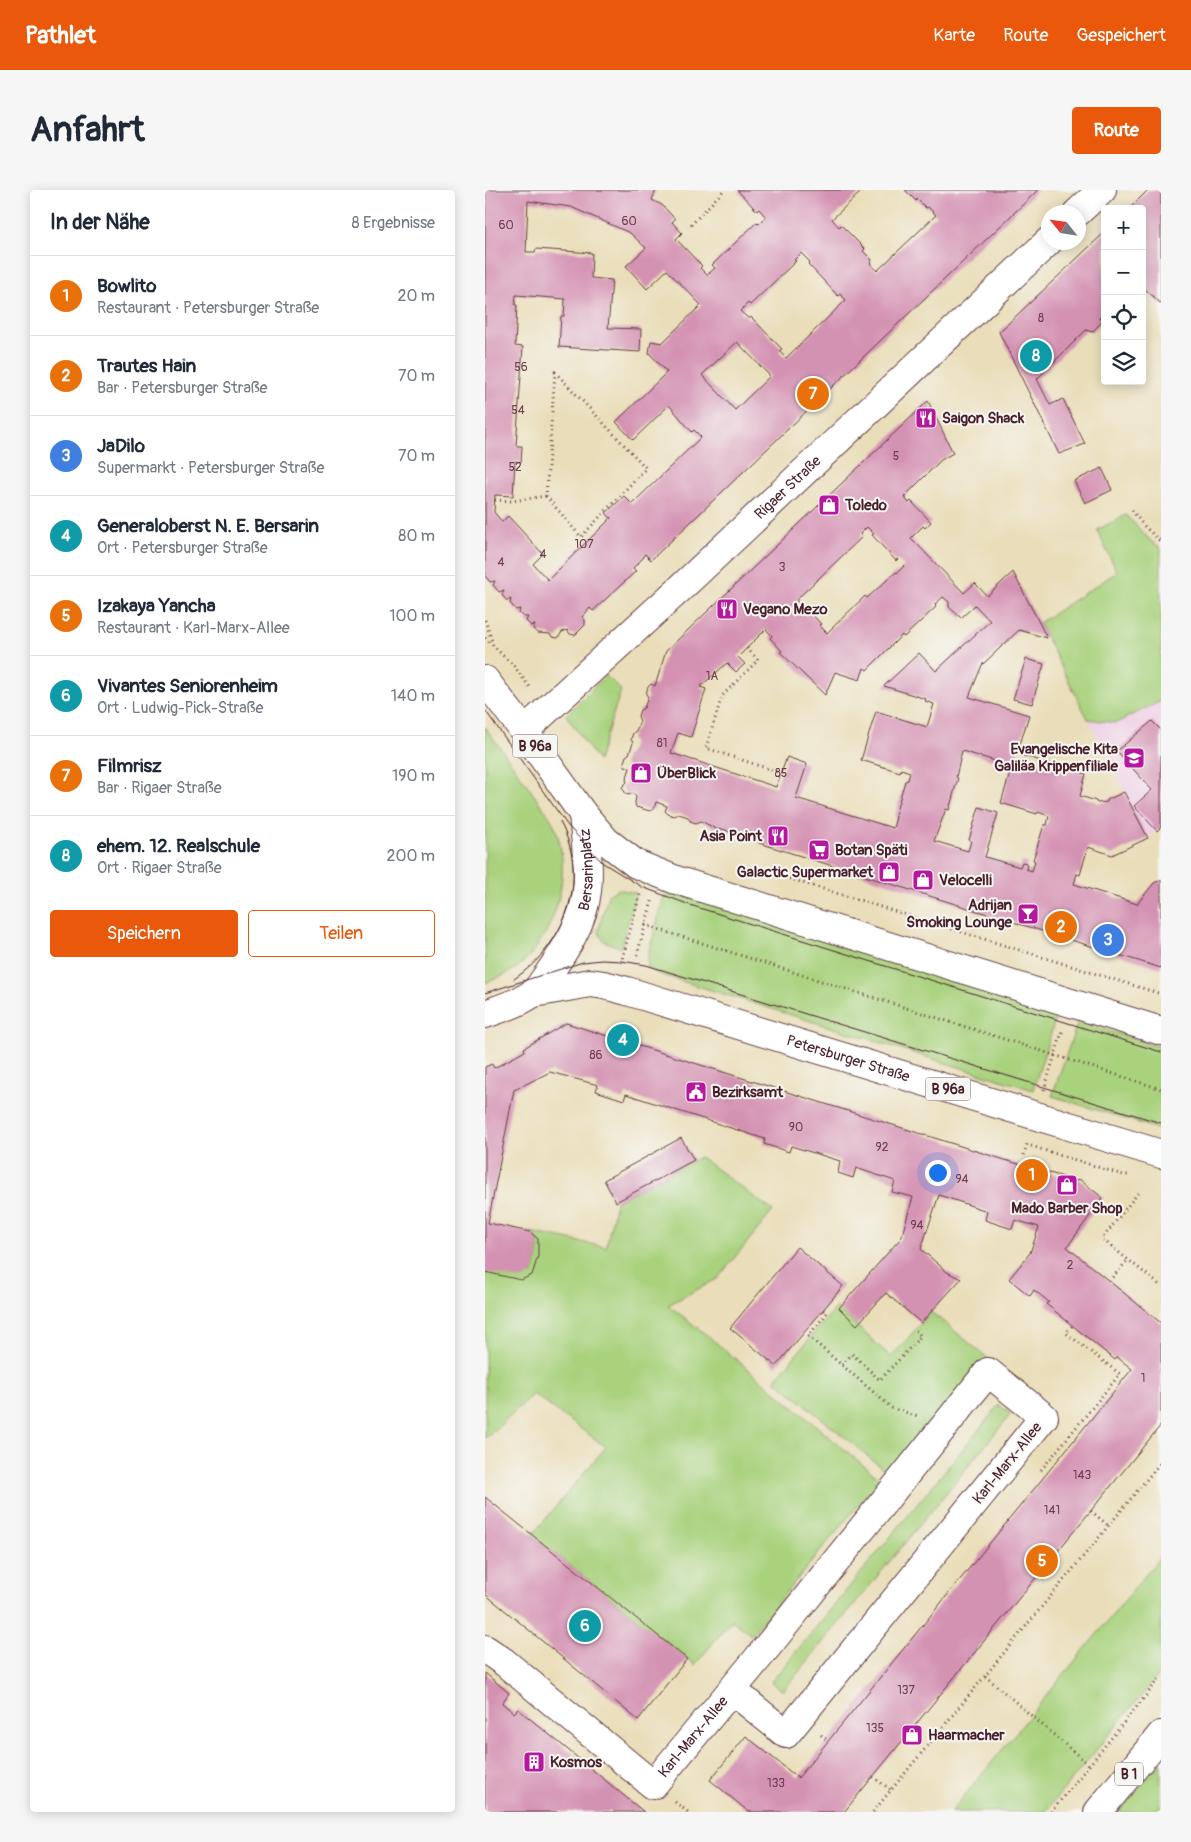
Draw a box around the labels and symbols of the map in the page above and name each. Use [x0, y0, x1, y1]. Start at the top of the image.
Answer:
north arrow [1041, 205, 1086, 250]
house number: 60 [621, 214, 637, 229]
house number: 60 [498, 218, 514, 233]
house number: 8 [1038, 311, 1044, 326]
pin: 8 [1020, 337, 1052, 375]
house number: 56 [514, 360, 528, 375]
pin: 7 [797, 375, 829, 413]
house number: 54 [511, 403, 525, 418]
restaurant icon: Saigon Shack [914, 406, 938, 430]
place label: Saigon Shack [942, 409, 1025, 428]
house number: 5 [893, 449, 899, 464]
street label: Rigaer Straße [751, 451, 826, 524]
house number: 52 [508, 460, 522, 475]
shop icon: Toledo [817, 493, 841, 517]
place label: Toledo [844, 496, 887, 515]
house number: 107 [574, 537, 594, 552]
house number: 4 [540, 547, 547, 562]
house number: 4 [498, 555, 505, 570]
house number: 3 [779, 560, 786, 575]
restaurant icon: Vegano Mezo [715, 597, 739, 621]
place label: Vegano Mezo [743, 600, 828, 619]
house number: 1A [706, 669, 718, 684]
road number: B 96a [513, 734, 557, 758]
house number: 81 [657, 736, 667, 751]
place label: Evangelische Kita Galiläa Krippenfiliale [994, 740, 1119, 776]
school or university icon: Evangelische Kita Galiläa Krippenfiliale [1122, 746, 1146, 770]
shop icon: ÜberBlick [629, 761, 653, 785]
place label: ÜberBlick [657, 764, 717, 783]
house number: 85 [775, 766, 787, 781]
restaurant icon: Asia Point [766, 824, 790, 848]
street label: Bersarinplatz [574, 827, 598, 913]
place label: Asia Point [699, 827, 763, 846]
supermarket icon: Botan Späti [807, 838, 831, 862]
place label: Botan Späti [835, 841, 908, 860]
shop icon: Galactic Supermarket [877, 860, 901, 884]
place label: Galactic Supermarket [737, 863, 874, 882]
shop icon: Velocelli [911, 868, 935, 892]
place label: Velocelli [939, 871, 992, 890]
place label: Adrijan Smoking Lounge [906, 896, 1013, 932]
bar icon: Adrijan Smoking Lounge [1016, 902, 1040, 926]
pin: 2 [1045, 908, 1077, 946]
pin: 3 [1092, 921, 1124, 959]
pin: 4 [607, 1021, 639, 1059]
street label: Petersburger Straße [784, 1031, 912, 1087]
house number: 86 [589, 1048, 603, 1063]
road number: B 96a [925, 1078, 971, 1101]
public building icon: Bezirksamt [684, 1080, 708, 1104]
place label: Bezirksamt [712, 1083, 784, 1102]
house number: 90 [789, 1120, 803, 1135]
house number: 92 [876, 1140, 889, 1155]
pin: 1 [1016, 1156, 1048, 1194]
your location [925, 1160, 951, 1186]
house number: 94 [955, 1172, 969, 1187]
shop icon: Mado Barber Shop [1055, 1173, 1079, 1197]
place label: Mado Barber Shop [1011, 1199, 1123, 1218]
house number: 94 [910, 1218, 924, 1233]
house number: 2 [1067, 1258, 1074, 1273]
house number: 1 [1141, 1371, 1145, 1386]
street label: Karl-Marx-Allee [969, 1418, 1047, 1508]
house number: 143 [1073, 1468, 1091, 1483]
house number: 141 [1044, 1503, 1060, 1518]
pin: 5 [1026, 1542, 1058, 1580]
pin: 6 [569, 1607, 601, 1645]
house number: 137 [897, 1683, 916, 1698]
street label: Karl-Marx-Allee [654, 1692, 733, 1782]
house number: 135 [866, 1721, 884, 1736]
shop icon: Haarmacher [900, 1723, 924, 1747]
place label: Haarmacher [928, 1726, 1005, 1745]
building icon: Kosmos [522, 1750, 546, 1774]
place label: Kosmos [550, 1753, 602, 1772]
road number: B 1 [1115, 1762, 1143, 1786]
house number: 133 [767, 1776, 785, 1791]

